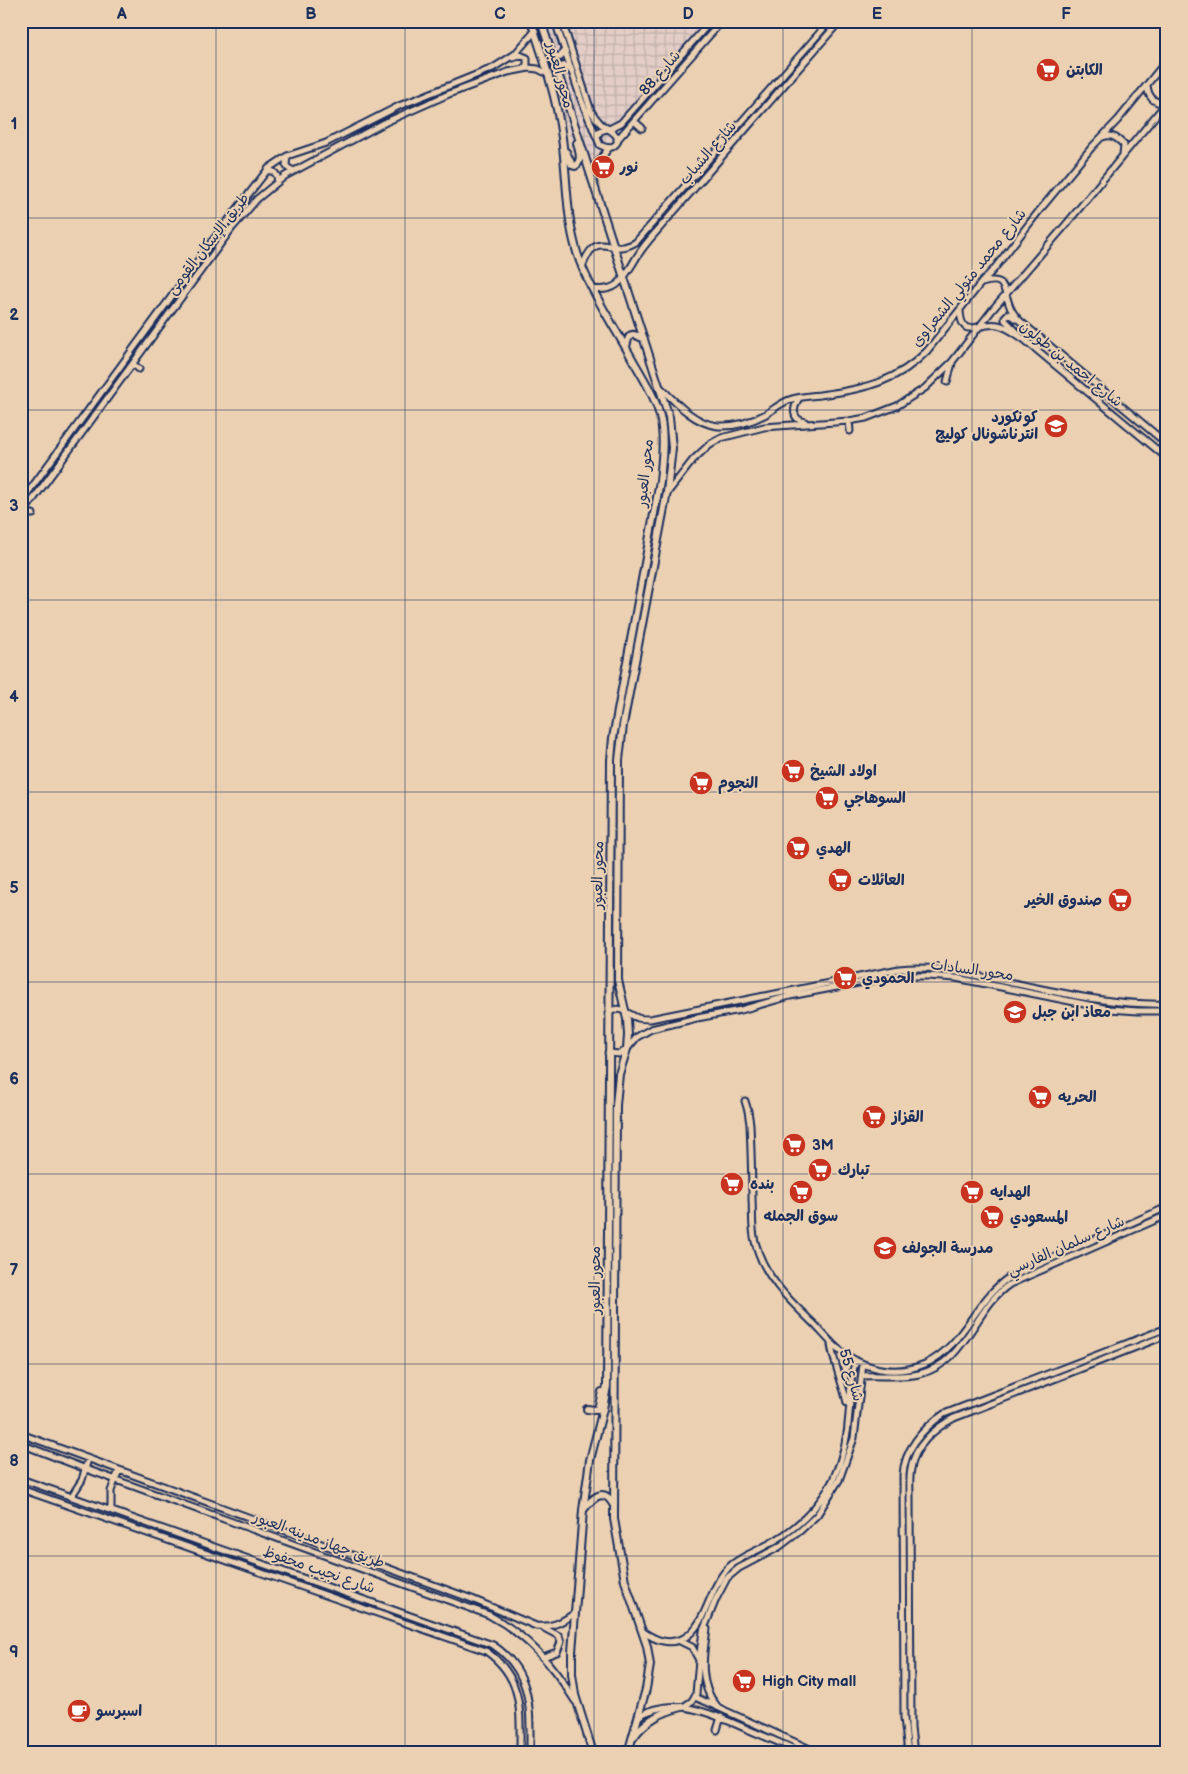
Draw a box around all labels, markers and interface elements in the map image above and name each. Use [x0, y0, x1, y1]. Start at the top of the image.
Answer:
text: A [116, 5, 127, 24]
text: B [305, 5, 317, 24]
text: C [494, 5, 506, 24]
text: D [682, 5, 694, 24]
text: E [872, 5, 882, 24]
text: F [1061, 5, 1071, 24]
street label: محور العبور [542, 39, 578, 110]
street label: شارع 88 [635, 46, 685, 100]
supermarket icon: الكابتن [1035, 57, 1061, 83]
place label: الكابتن [1066, 61, 1103, 80]
text: 1 [11, 115, 17, 134]
street label: شارع الشباب [675, 117, 741, 189]
supermarket icon: نور [590, 154, 616, 180]
place label: نور [619, 158, 638, 177]
street label: طريق الإسكان القومى [162, 189, 254, 299]
street label: شارع محمد متولي الشعراوى [907, 205, 1033, 353]
text: 2 [9, 306, 19, 325]
street label: شارع احمد بن طولون [1016, 317, 1126, 411]
place label: كونكورد انترناشونال كوليج [935, 408, 1038, 444]
school or university icon: كونكورد انترناشونال كوليج [1043, 413, 1069, 439]
street label: محور العبور [632, 438, 658, 509]
text: 3 [9, 497, 19, 516]
text: 4 [9, 688, 19, 707]
supermarket icon: اولاد الشيخ [780, 758, 806, 784]
place label: اولاد الشيخ [810, 762, 877, 781]
supermarket icon: النجوم [688, 770, 714, 796]
place label: النجوم [718, 774, 758, 794]
supermarket icon: السوهاجي [814, 785, 840, 811]
place label: السوهاجي [844, 789, 906, 812]
supermarket icon: الهدي [785, 835, 811, 861]
place label: الهدي [816, 839, 851, 860]
street label: محور العبور [588, 841, 608, 910]
supermarket icon: العائلات [827, 867, 853, 893]
place label: العائلات [858, 871, 905, 890]
text: 5 [9, 879, 19, 898]
supermarket icon: صندوق الخير [1107, 887, 1133, 913]
place label: صندوق الخير [1023, 891, 1102, 910]
street label: محور السادات [929, 955, 1015, 985]
supermarket icon: الحمودي [832, 965, 858, 991]
place label: الحمودي [862, 969, 915, 990]
school or university icon: معاذ ابن جبل [1002, 999, 1028, 1025]
place label: معاذ ابن جبل [1032, 1003, 1111, 1022]
text: 6 [9, 1070, 19, 1089]
supermarket icon: الحريه [1027, 1084, 1053, 1110]
place label: الحريه [1058, 1088, 1097, 1107]
supermarket icon: القزاز [861, 1104, 887, 1130]
place label: القزاز [890, 1108, 924, 1127]
supermarket icon: 3M [781, 1132, 807, 1158]
place label: 3M [812, 1136, 834, 1155]
supermarket icon: تبارك [807, 1157, 833, 1183]
place label: تبارك [838, 1161, 870, 1180]
supermarket icon: بنده [719, 1171, 745, 1197]
place label: بنده [750, 1175, 774, 1194]
supermarket icon: سوق الجمله [788, 1179, 814, 1205]
supermarket icon: الهدايه [959, 1179, 985, 1205]
place label: الهدايه [990, 1183, 1031, 1202]
supermarket icon: المسعودي [979, 1204, 1005, 1230]
place label: سوق الجمله [764, 1207, 838, 1226]
place label: المسعودي [1010, 1208, 1068, 1229]
street label: شارع سلمان الفارسي [1004, 1212, 1129, 1283]
school or university icon: مدرسة الجولف [872, 1235, 898, 1261]
place label: مدرسة الجولف [902, 1239, 993, 1258]
street label: محور العبور [586, 1246, 605, 1315]
text: 7 [10, 1261, 19, 1280]
street label: شارع 55 [834, 1347, 868, 1403]
text: 8 [9, 1452, 19, 1471]
street label: طريق جهاز مدينه العبور [250, 1507, 387, 1573]
street label: شارع نجيب محفوظ [260, 1542, 378, 1598]
text: 9 [9, 1643, 19, 1662]
supermarket icon: High City mall [731, 1668, 757, 1694]
place label: High City mall [762, 1672, 856, 1691]
cafe icon: اسبرسو [66, 1698, 92, 1724]
place label: اسبرسو [95, 1702, 142, 1721]

